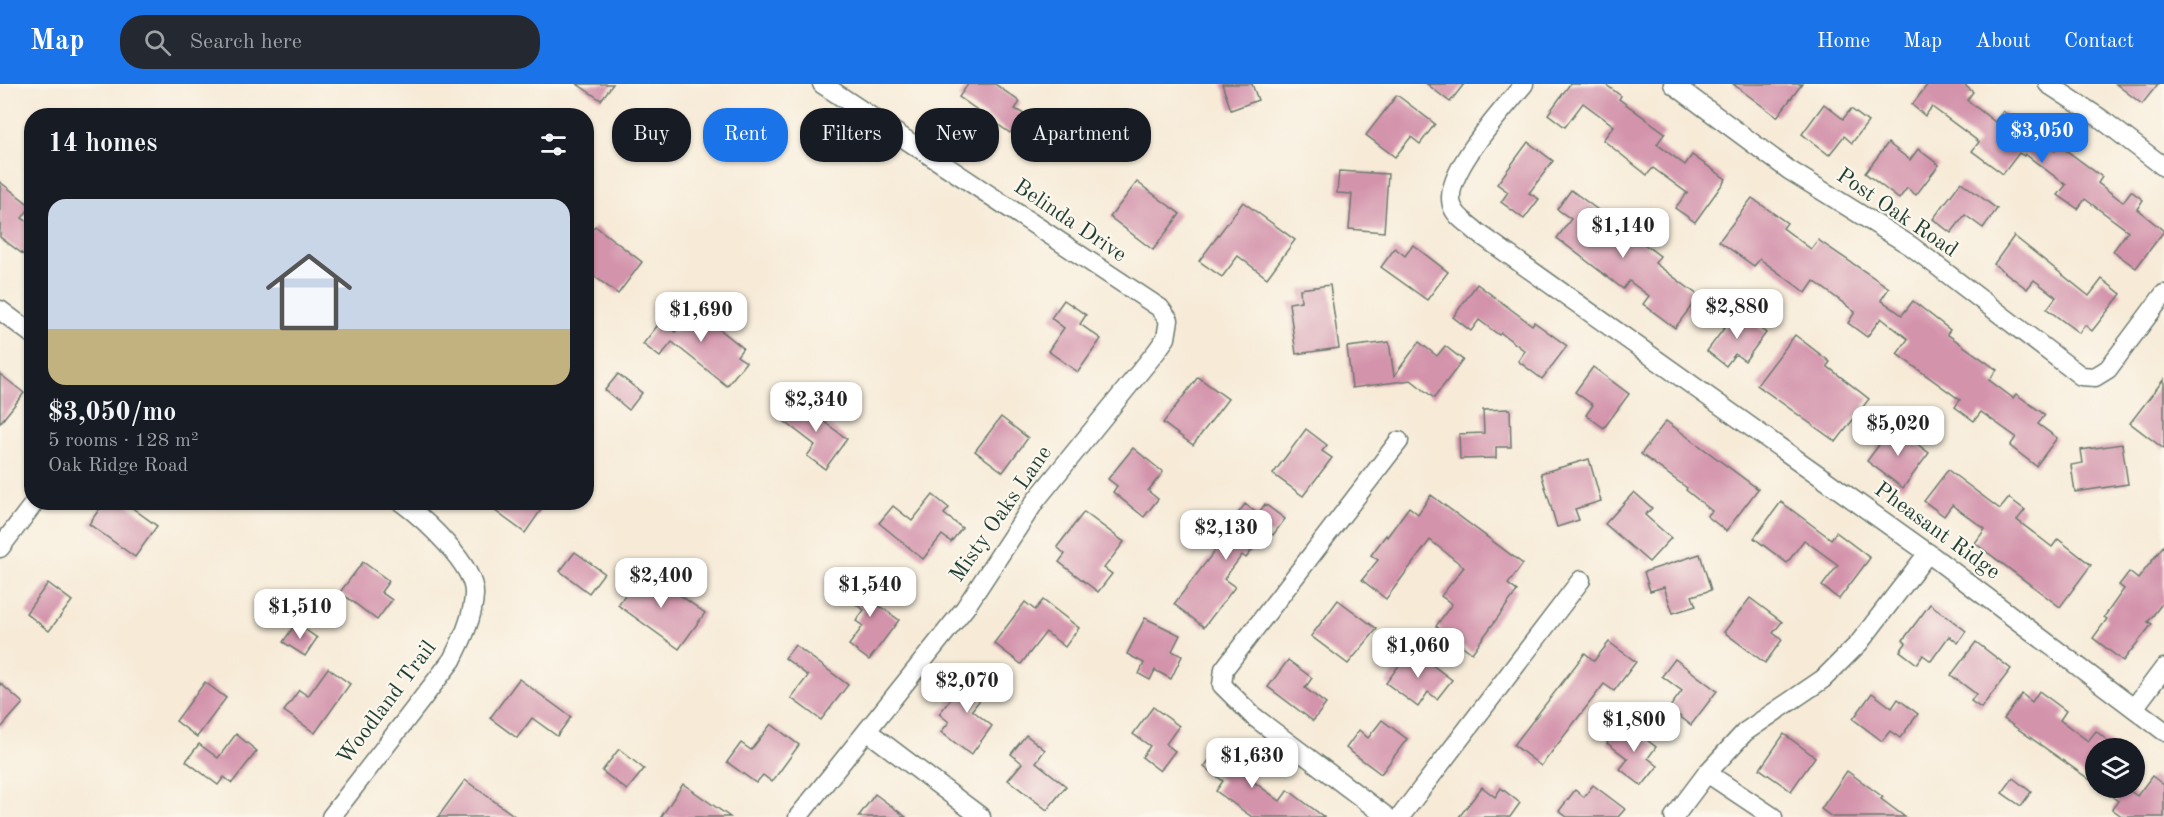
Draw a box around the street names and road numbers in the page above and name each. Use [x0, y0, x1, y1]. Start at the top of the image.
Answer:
street label: Post Oak Road [1832, 164, 1962, 262]
street label: Belinda Drive [1010, 175, 1130, 267]
street label: Misty Oaks Lane [946, 442, 1056, 586]
street label: Pheasant Ridge [1870, 478, 2004, 584]
street label: Woodland Trail [334, 637, 441, 769]

